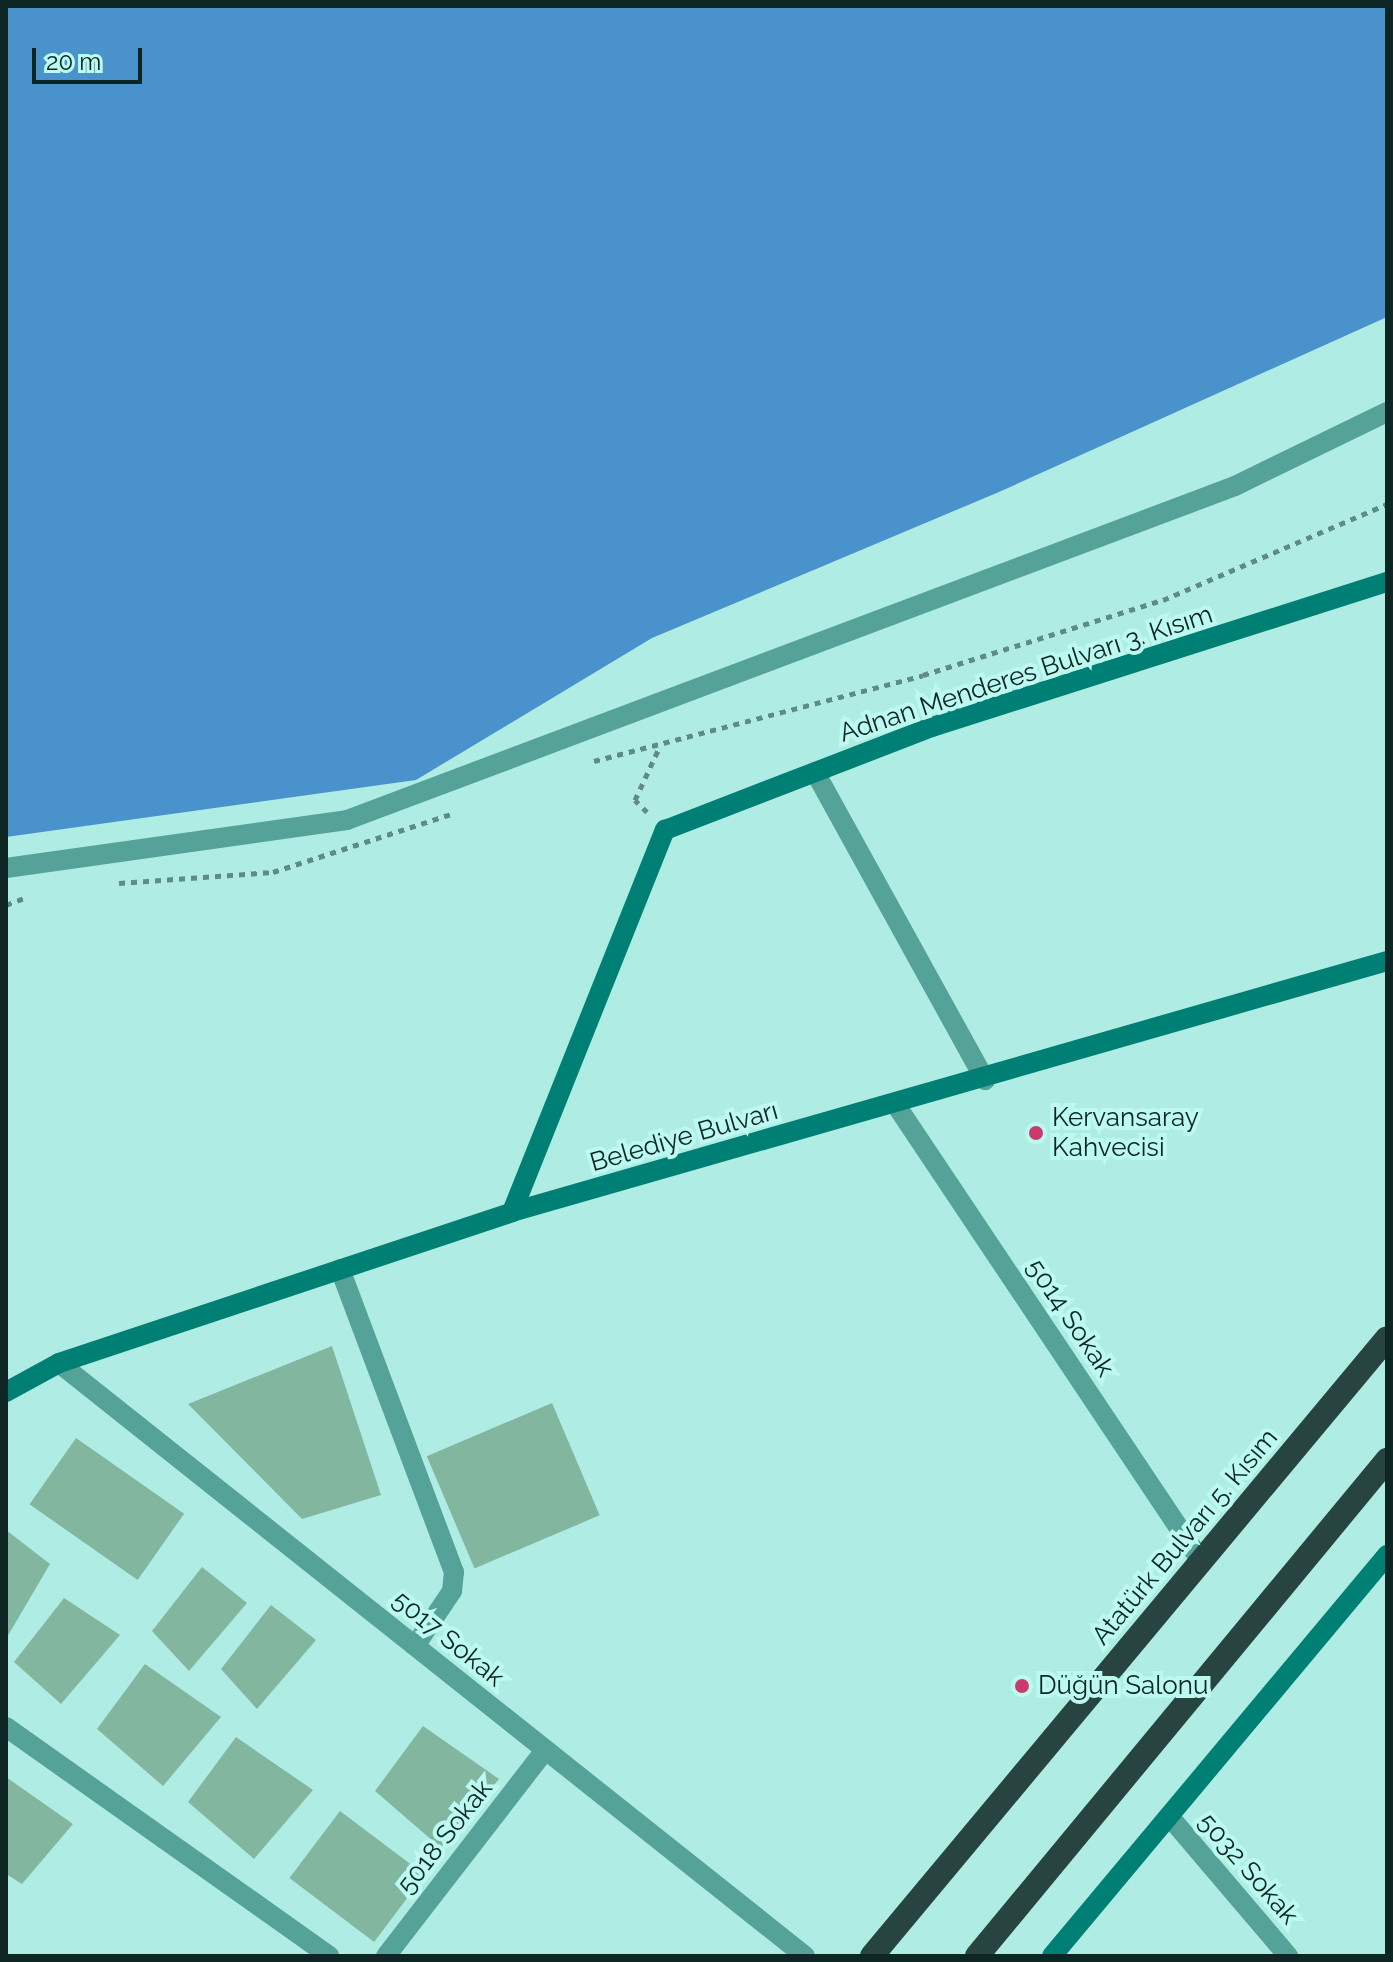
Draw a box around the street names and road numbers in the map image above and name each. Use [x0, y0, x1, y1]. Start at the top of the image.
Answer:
street label: Adnan Menderes Bulvarı 3. Kısım [835, 599, 1217, 749]
street label: Belediye Bulvarı [586, 1095, 782, 1179]
street label: 5014 Sokak [1019, 1253, 1121, 1383]
street label: Atatürk Bulvarı 5. Kısım [1086, 1423, 1284, 1651]
street label: 5017 Sokak [386, 1585, 510, 1693]
street label: 5018 Sokak [391, 1774, 499, 1900]
street label: 5032 Sokak [1191, 1807, 1305, 1931]

